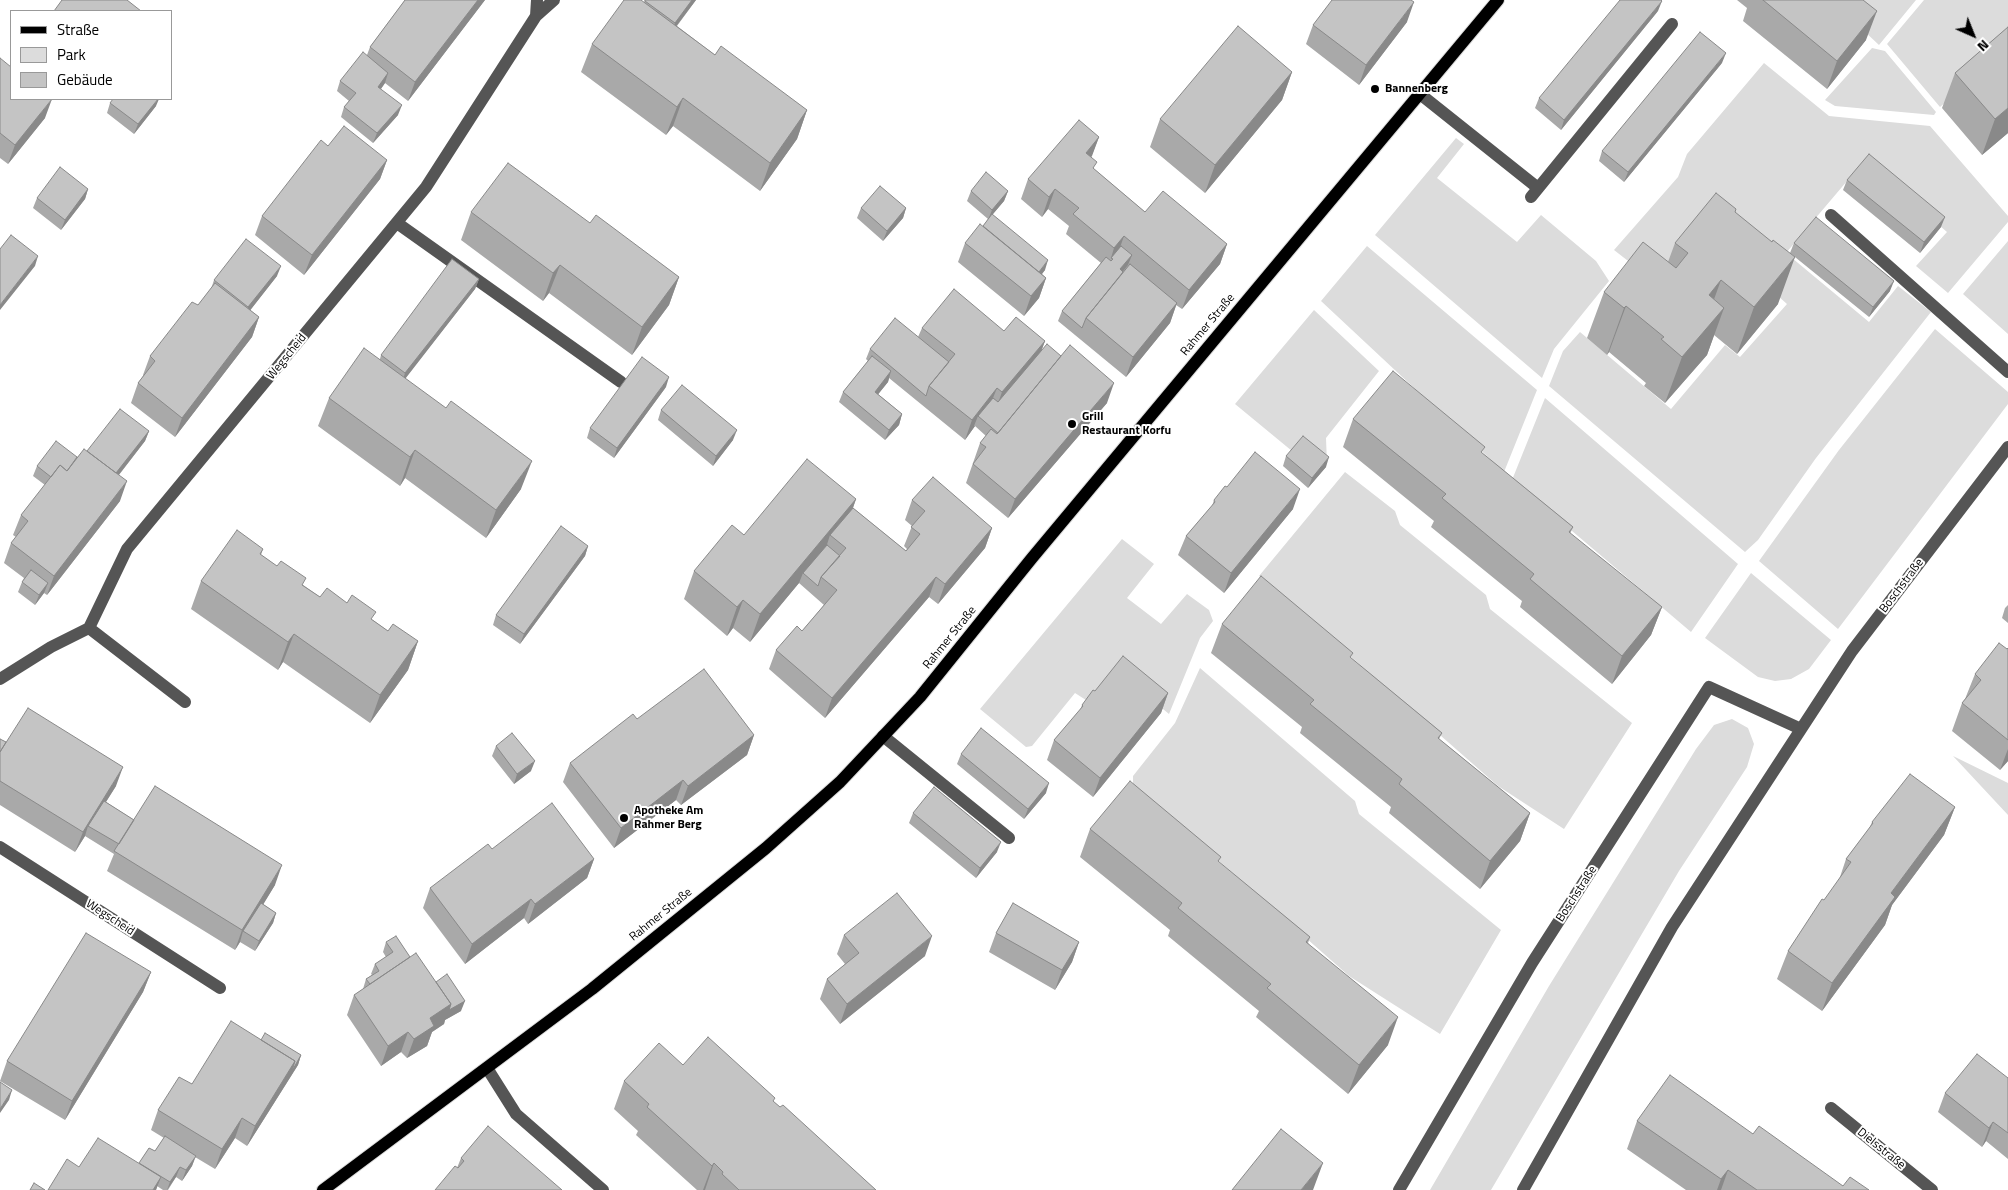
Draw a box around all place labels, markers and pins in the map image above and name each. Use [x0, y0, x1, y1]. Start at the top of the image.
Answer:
place label: Bannenberg [1385, 82, 1448, 96]
marker: Bannenberg [1369, 83, 1381, 95]
place label: Grill Restaurant Korfu [1082, 410, 1171, 438]
marker: Grill Restaurant Korfu [1066, 418, 1078, 430]
place label: Apotheke Am Rahmer Berg [634, 804, 703, 832]
marker: Apotheke Am Rahmer Berg [618, 812, 630, 824]

